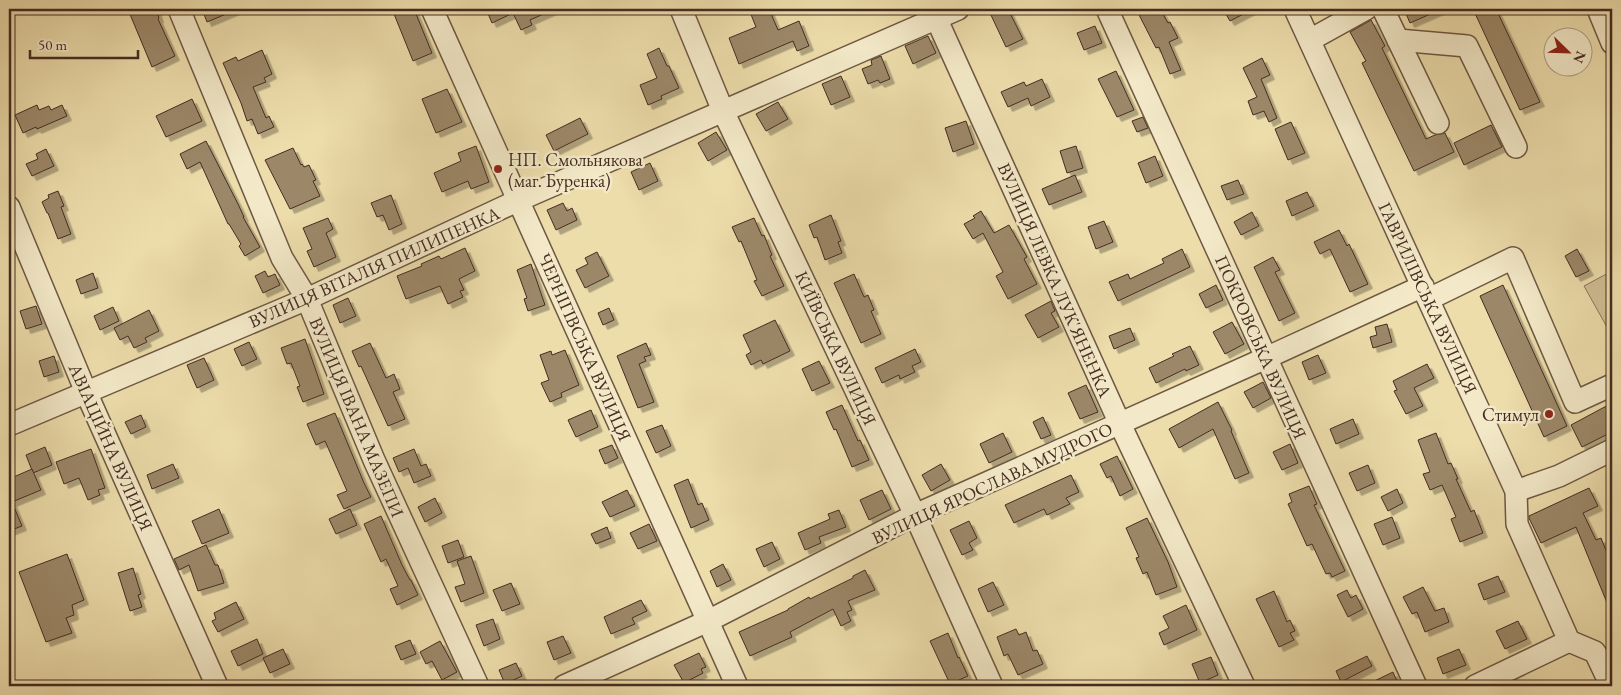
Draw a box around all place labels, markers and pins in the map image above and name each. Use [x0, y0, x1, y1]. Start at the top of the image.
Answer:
place label: НП. Смольнякова (маг. Буренка) [508, 148, 644, 192]
marker: НП. Смольнякова (маг. Буренка) [492, 163, 504, 175]
place label: Стимул [1482, 403, 1539, 426]
marker: Стимул [1543, 408, 1555, 420]

